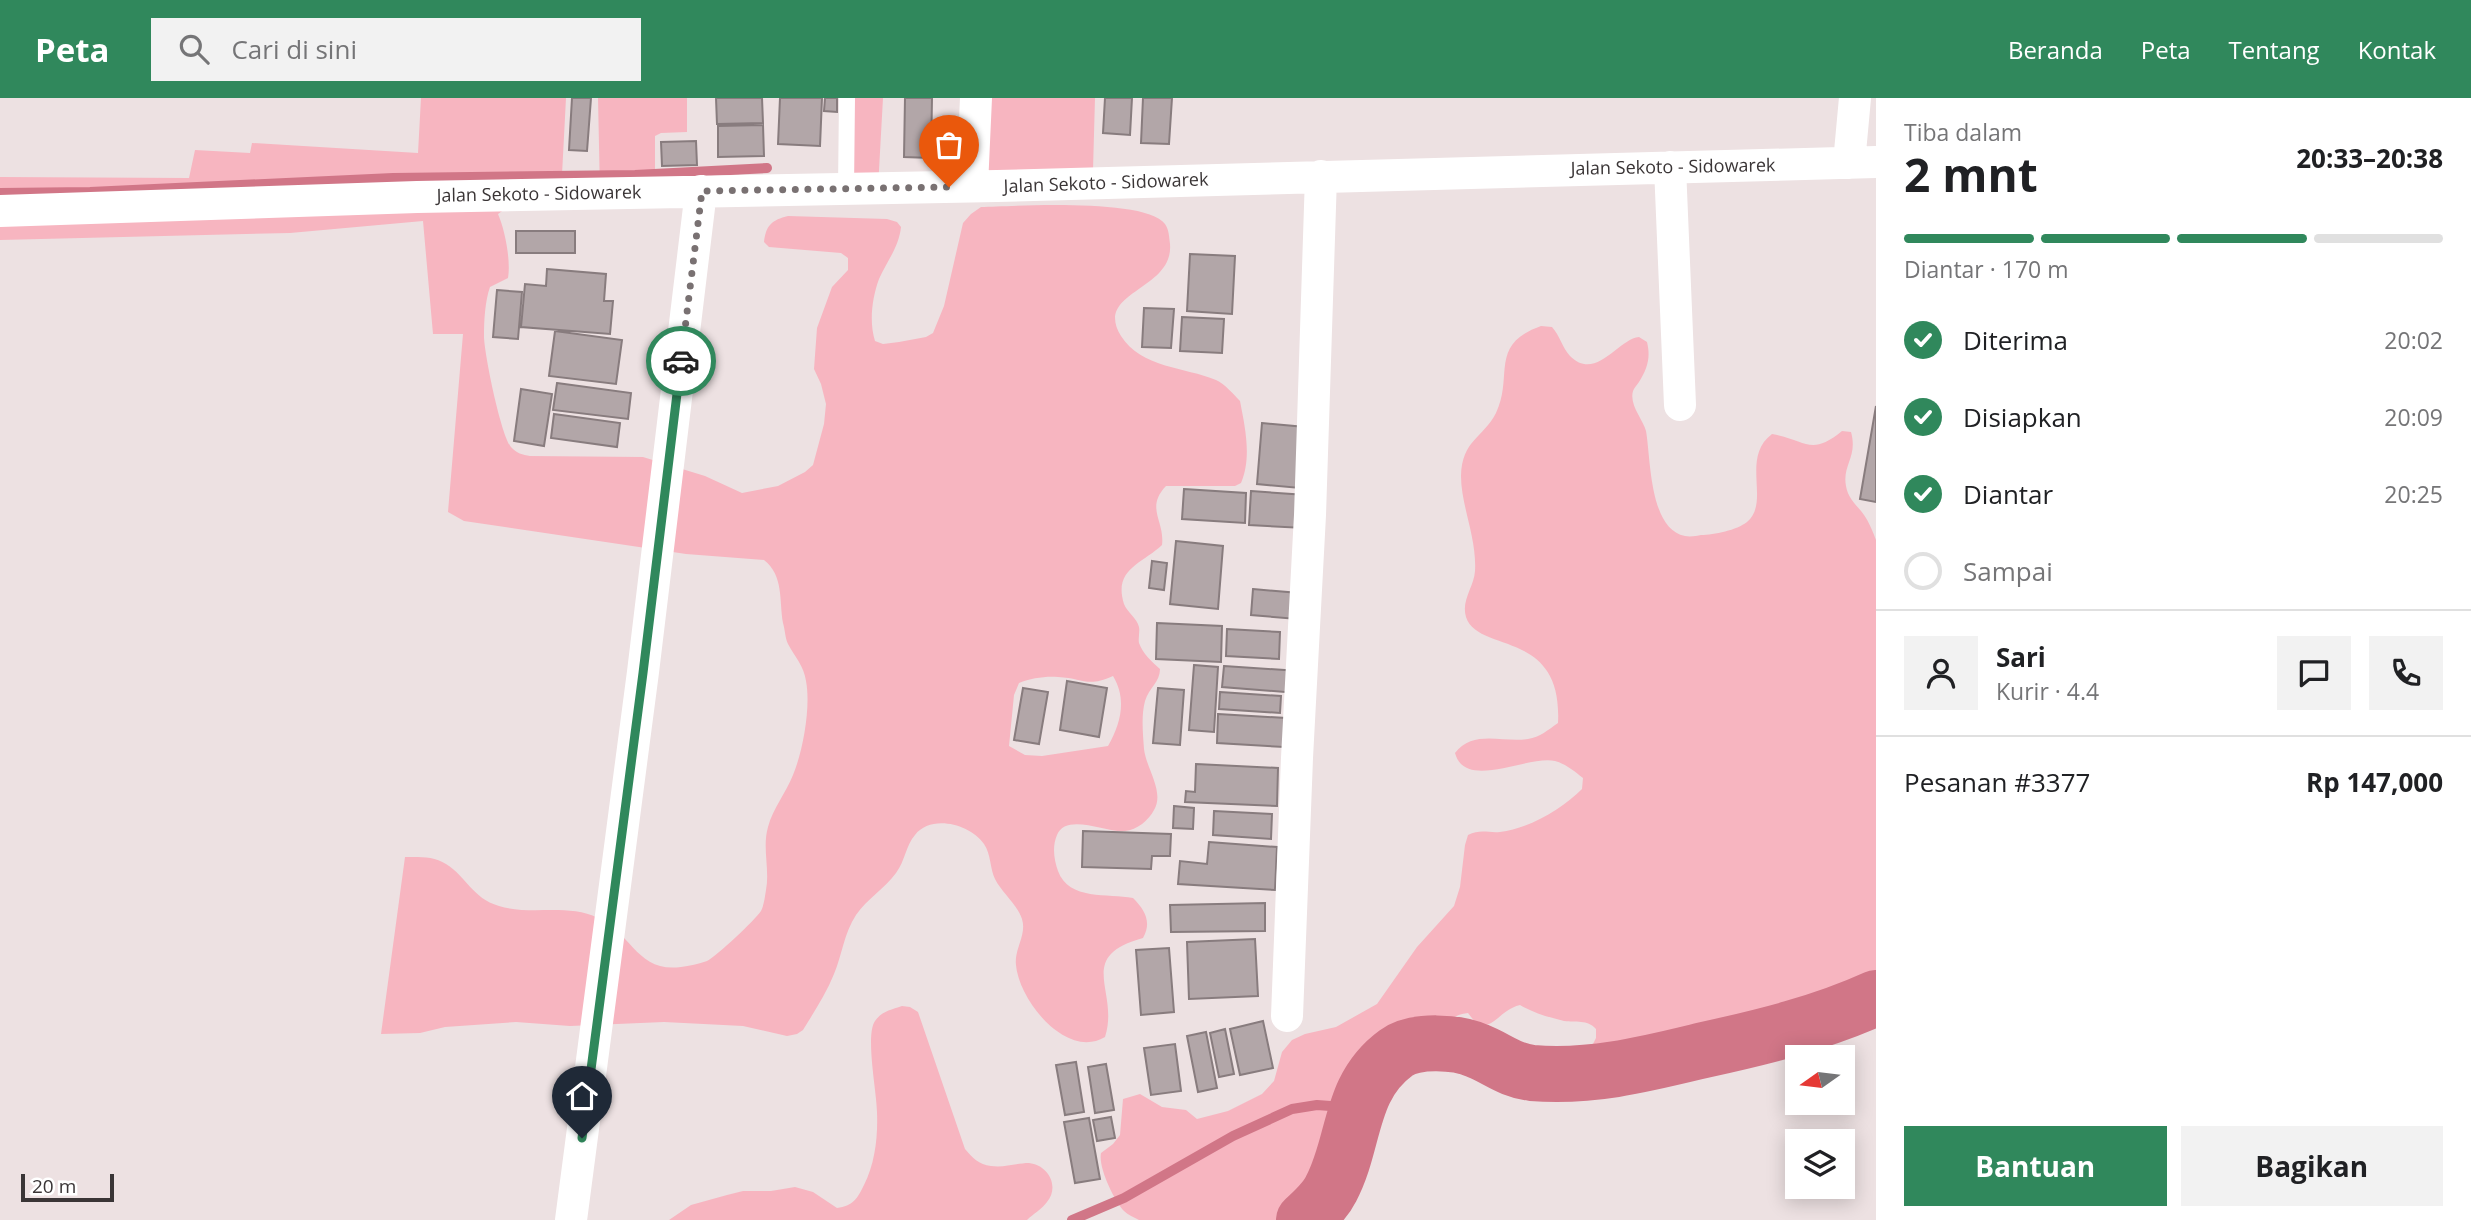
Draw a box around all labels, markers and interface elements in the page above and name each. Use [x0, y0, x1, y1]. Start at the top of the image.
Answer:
search box [151, 18, 641, 81]
text: Peta [35, 27, 109, 72]
icon: search [175, 30, 213, 68]
text: Cari di sini [231, 31, 357, 67]
text: Beranda [2008, 33, 2103, 66]
text: Peta [2141, 33, 2191, 66]
text: Tentang [2229, 33, 2320, 66]
text: Kontak [2358, 33, 2436, 66]
pin [919, 115, 979, 187]
text: Tiba dalam [1904, 116, 2022, 148]
icon: bag [930, 126, 968, 164]
text: 20:33–20:38 [2296, 140, 2443, 176]
text: 2 mnt [1904, 143, 2038, 205]
street label: Jalan Sekoto - Sidowarek [1568, 152, 1776, 180]
street label: Jalan Sekoto - Sidowarek [1001, 166, 1209, 198]
street label: Jalan Sekoto - Sidowarek [434, 179, 642, 207]
text: Diantar · 170 m [1904, 253, 2068, 285]
icon: check [1904, 321, 1942, 359]
text: Diterima [1963, 322, 2068, 358]
text: 20:02 [2384, 324, 2443, 356]
courier [646, 326, 716, 396]
icon: car [662, 342, 700, 380]
icon: check [1904, 398, 1942, 436]
text: Disiapkan [1963, 399, 2082, 435]
text: 20:09 [2384, 401, 2443, 433]
icon: check [1904, 475, 1942, 513]
text: Diantar [1963, 476, 2053, 512]
text: 20:25 [2384, 478, 2443, 510]
text: Sampai [1963, 553, 2053, 589]
button: person [1904, 636, 1978, 710]
button: chat [2277, 636, 2351, 710]
button: phone [2369, 636, 2443, 710]
text: Sari [1996, 639, 2046, 675]
text: Kurir · 4.4 [1996, 675, 2099, 707]
text: Pesanan #3377 [1904, 764, 2090, 800]
text: Rp 147,000 [2306, 764, 2443, 800]
north arrow [1785, 1045, 1855, 1115]
map controls [1785, 1045, 1855, 1199]
pin [552, 1066, 612, 1138]
icon: home [563, 1077, 601, 1115]
button: Bantuan [1904, 1126, 2167, 1206]
button: Bagikan [2181, 1126, 2443, 1206]
button: layers [1785, 1129, 1855, 1199]
scale bar [21, 1171, 114, 1203]
text: 20 m [32, 1173, 76, 1199]

